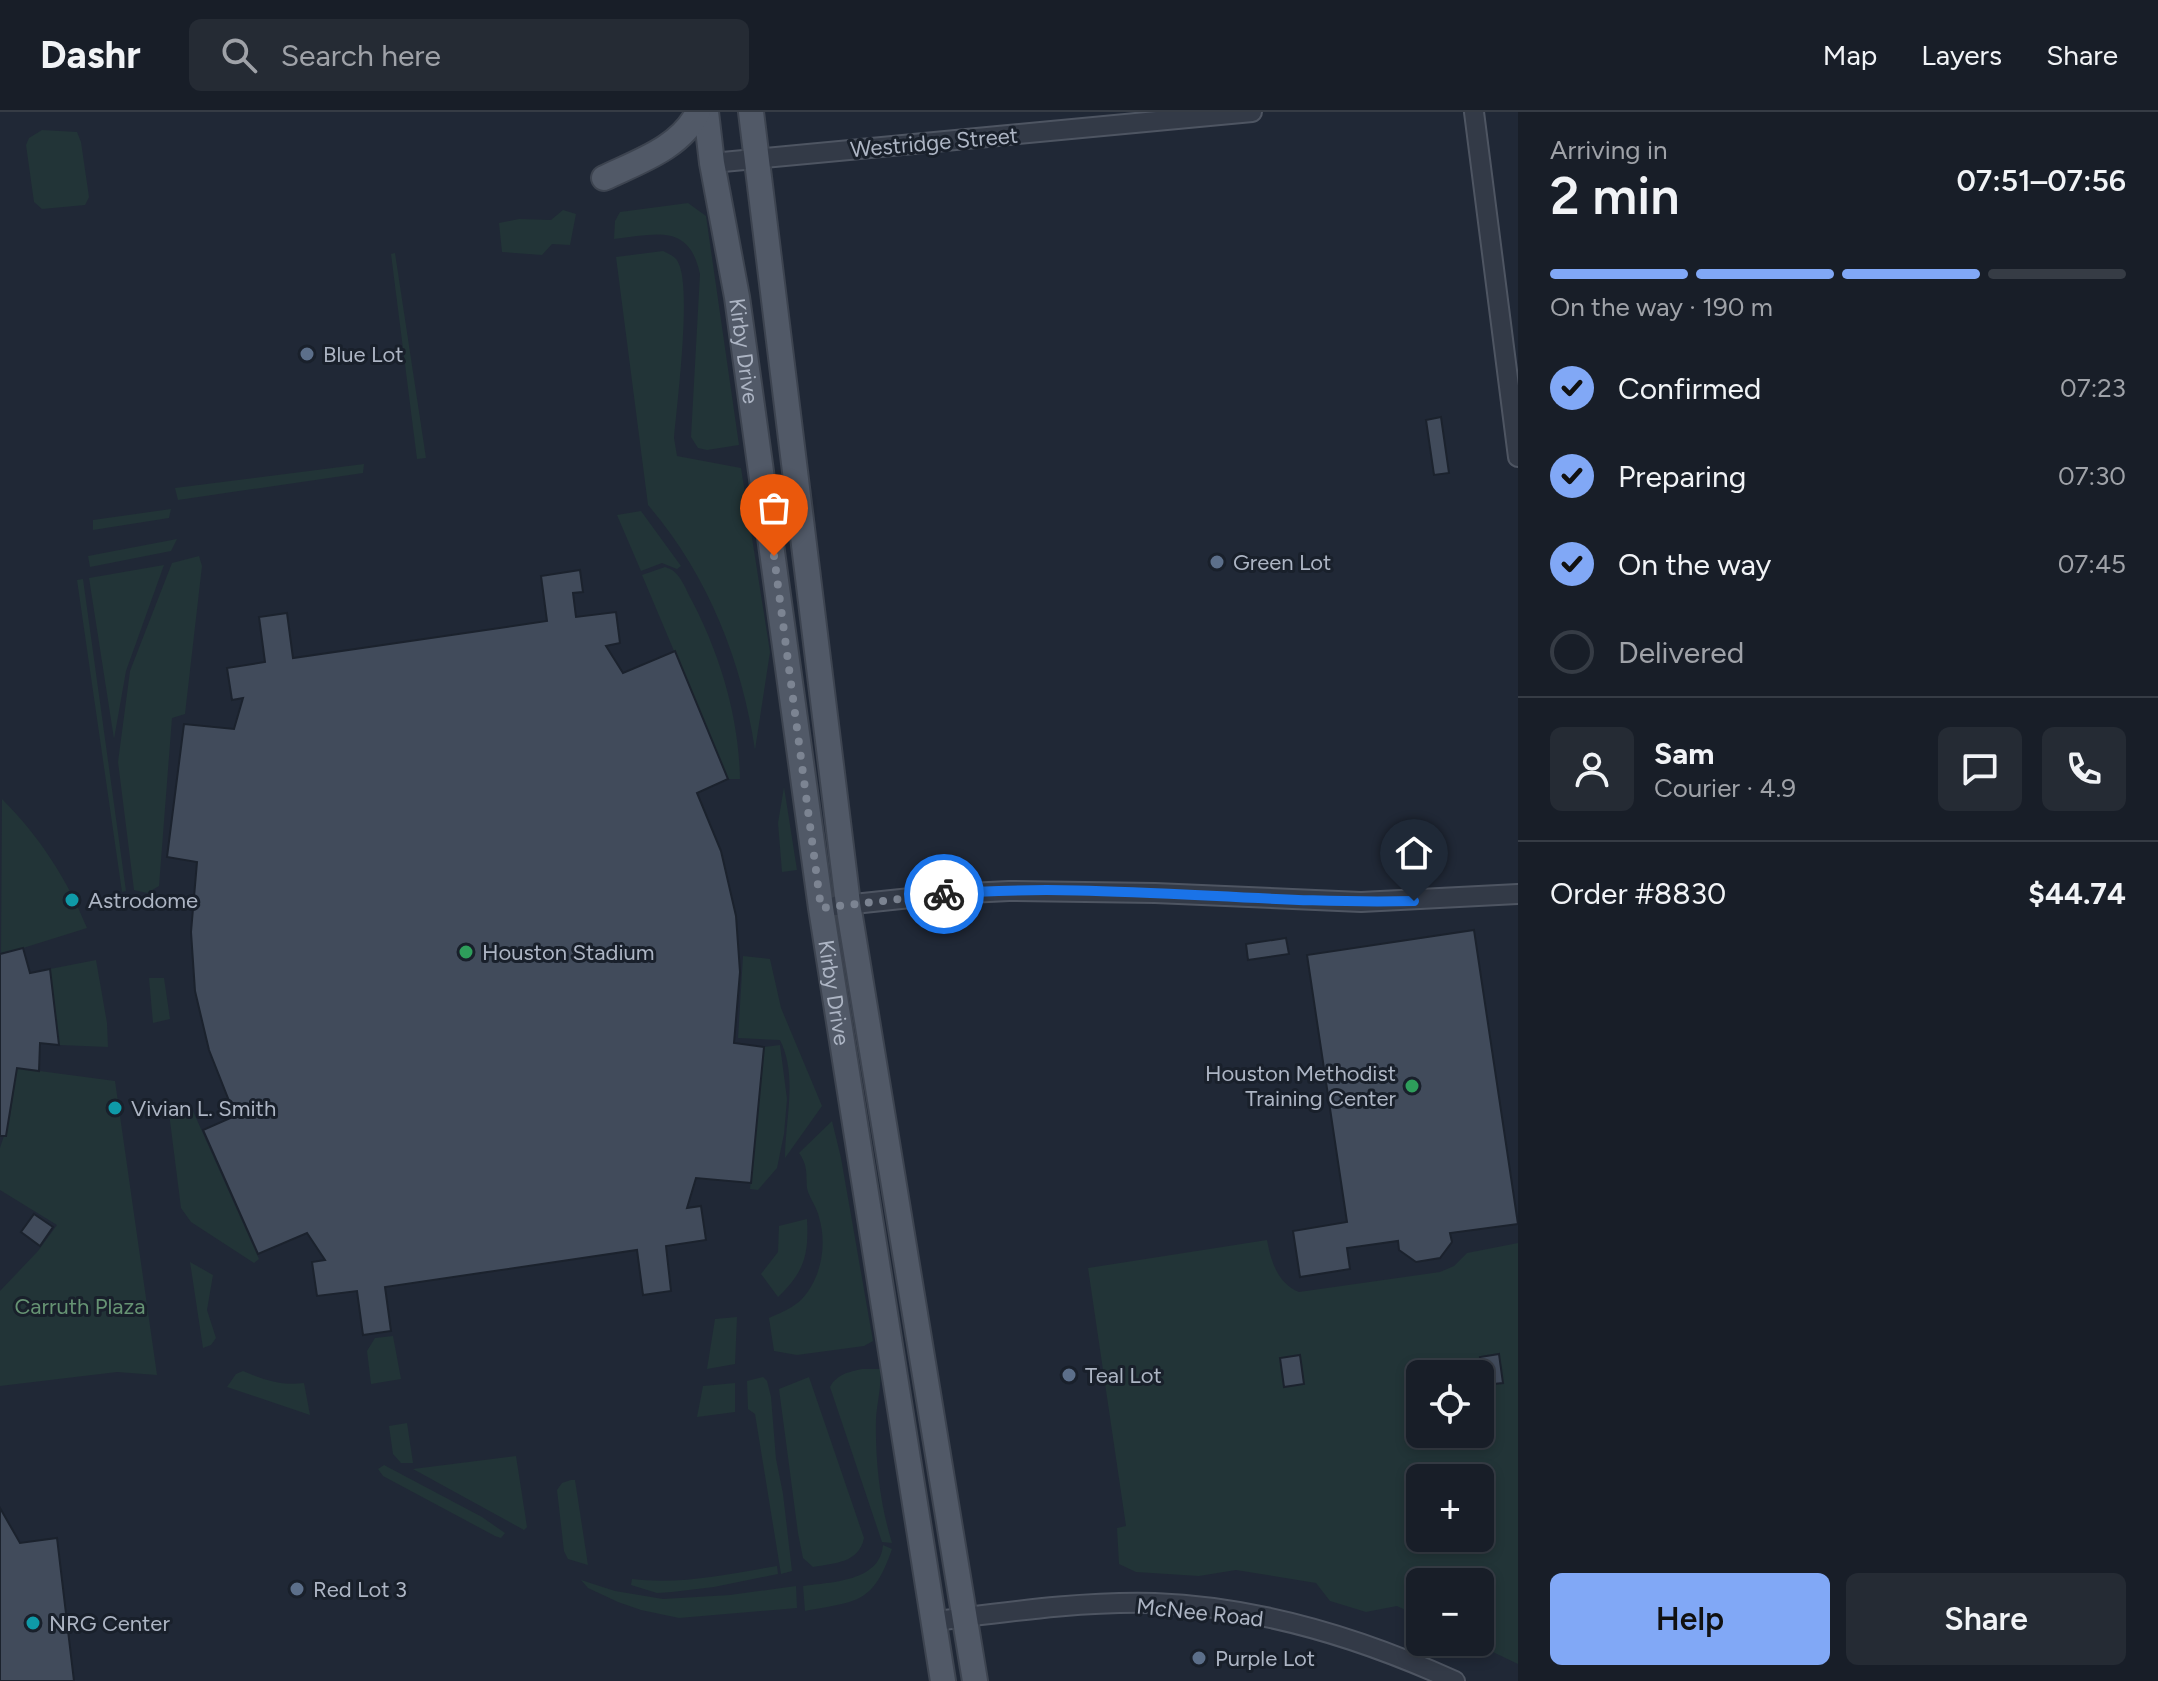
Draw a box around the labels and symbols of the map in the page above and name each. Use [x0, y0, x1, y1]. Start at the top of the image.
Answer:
street label: Westridge Street [849, 122, 1019, 163]
street label: Kirby Drive [723, 296, 765, 405]
place label: Blue Lot [323, 341, 404, 368]
marker: Blue Lot [298, 345, 316, 363]
pin [740, 474, 808, 556]
place label: Green Lot [1233, 549, 1331, 576]
marker: Green Lot [1208, 553, 1226, 571]
pin [1380, 819, 1448, 901]
courier [904, 854, 984, 934]
place label: Astrodome [88, 887, 198, 914]
marker: Astrodome [63, 891, 81, 909]
street label: Kirby Drive [812, 938, 855, 1047]
place label: Houston Stadium [482, 939, 655, 966]
marker: Houston Stadium [457, 943, 475, 961]
place label: Houston Methodist Training Center [1205, 1060, 1397, 1112]
marker: Houston Methodist Training Center [1403, 1077, 1421, 1095]
place label: Vivian L. Smith [131, 1095, 276, 1122]
marker: Vivian L. Smith [106, 1099, 124, 1117]
park label: Carruth Plaza [14, 1293, 146, 1320]
place label: Teal Lot [1085, 1362, 1162, 1389]
marker: Teal Lot [1060, 1366, 1078, 1384]
place label: Red Lot 3 [313, 1576, 407, 1603]
marker: Red Lot 3 [288, 1580, 306, 1598]
street label: McNee Road [1135, 1592, 1265, 1633]
place label: NRG Center [49, 1610, 170, 1637]
marker: NRG Center [24, 1614, 42, 1632]
place label: Purple Lot [1215, 1645, 1315, 1672]
marker: Purple Lot [1190, 1649, 1208, 1667]

